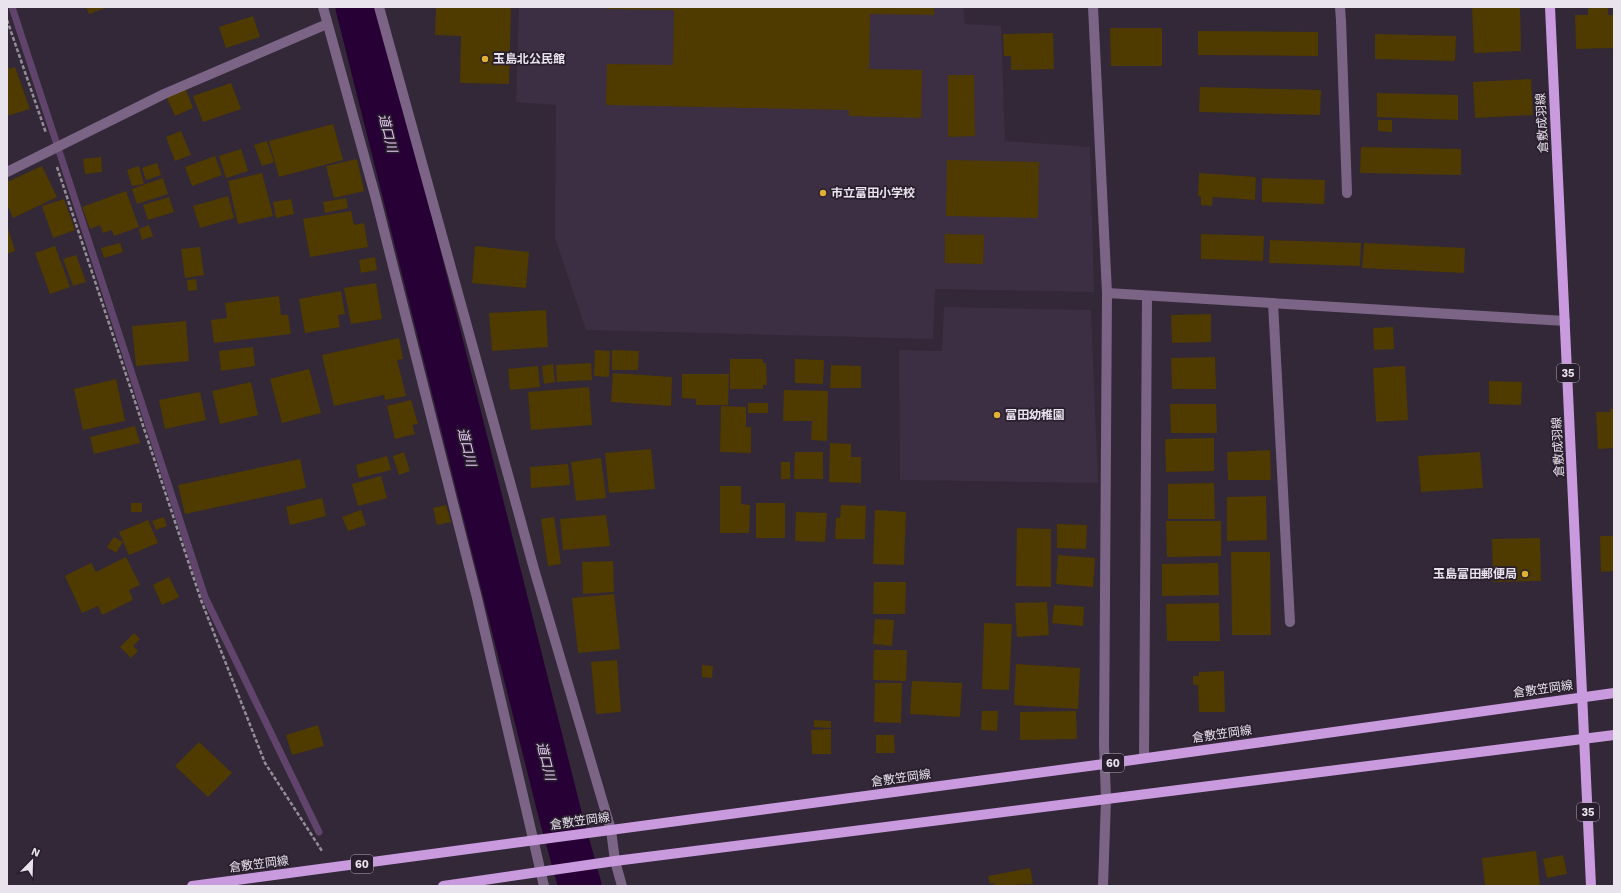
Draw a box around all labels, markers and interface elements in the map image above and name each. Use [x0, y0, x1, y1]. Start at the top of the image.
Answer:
place label: 玉島北公民館 [493, 52, 565, 66]
marker: 玉島北公民館 [480, 54, 490, 64]
street label: 倉敷成羽線 [1533, 93, 1551, 153]
water label: 道口川 [376, 112, 400, 156]
place label: 市立富田小学校 [831, 186, 915, 200]
marker: 市立富田小学校 [818, 188, 828, 198]
road number: 35 [1557, 364, 1579, 382]
place label: 富田幼稚園 [1005, 408, 1065, 422]
marker: 富田幼稚園 [992, 410, 1002, 420]
street label: 倉敷成羽線 [1549, 417, 1567, 477]
water label: 道口川 [455, 426, 479, 470]
place label: 玉島富田郵便局 [1433, 567, 1517, 581]
marker: 玉島富田郵便局 [1520, 569, 1530, 579]
street label: 倉敷笠岡線 [1512, 678, 1574, 700]
street label: 倉敷笠岡線 [1191, 723, 1253, 745]
water label: 道口川 [534, 740, 558, 784]
road number: 60 [1102, 754, 1124, 772]
street label: 倉敷笠岡線 [870, 767, 932, 789]
road number: 35 [1577, 803, 1599, 821]
street label: 倉敷笠岡線 [549, 810, 611, 832]
north arrow [12, 841, 52, 881]
text: N [29, 845, 42, 860]
street label: 倉敷笠岡線 [228, 853, 290, 875]
road number: 60 [351, 855, 373, 873]

